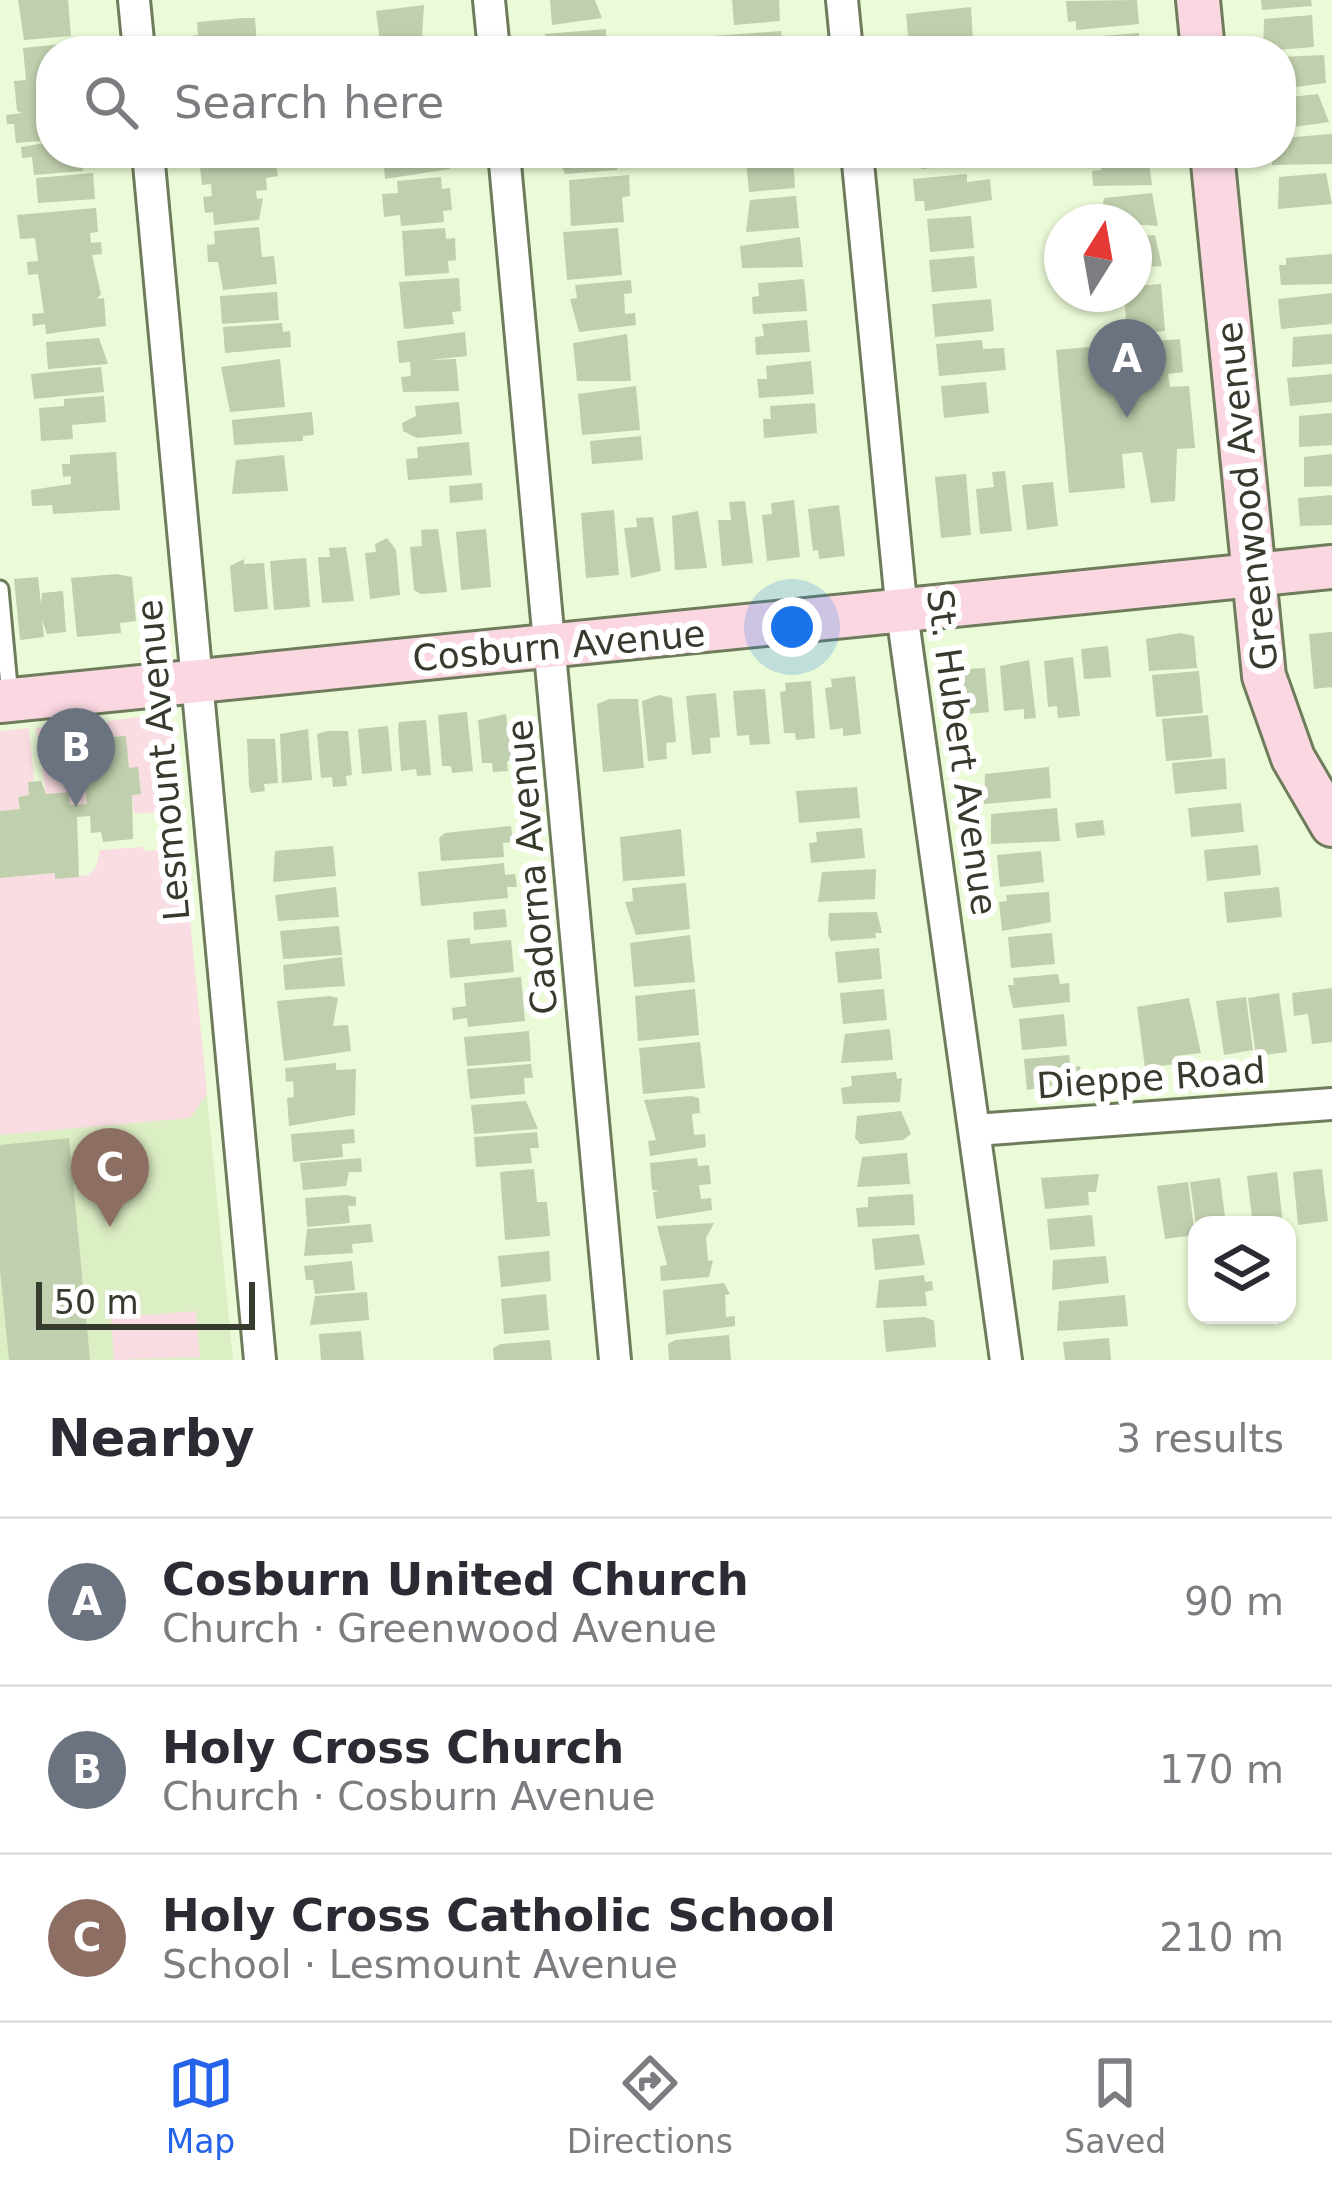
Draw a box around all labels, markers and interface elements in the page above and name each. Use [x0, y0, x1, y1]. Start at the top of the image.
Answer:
search box [36, 36, 1296, 168]
icon: search [78, 69, 144, 135]
text: Search here [174, 76, 444, 129]
north arrow [1044, 204, 1152, 312]
pin: A [1088, 319, 1166, 418]
street label: Greenwood Avenue [1208, 320, 1286, 672]
street label: St. Hubert Avenue [919, 586, 1005, 918]
your location [762, 597, 822, 657]
street label: Lesmount Avenue [129, 598, 197, 922]
street label: Cosburn Avenue [411, 613, 707, 679]
pin: B [37, 708, 115, 807]
street label: Cadorna Avenue [499, 718, 565, 1016]
street label: Dieppe Road [1035, 1050, 1267, 1106]
pin: C [71, 1128, 149, 1227]
map controls [1188, 1216, 1296, 1324]
button: layers [1188, 1216, 1296, 1324]
scale bar [36, 1276, 255, 1329]
text: 50 m [54, 1283, 139, 1322]
text: Nearby [48, 1409, 255, 1468]
text: 3 results [1116, 1416, 1284, 1461]
text: Cosburn United Church [162, 1553, 749, 1606]
text: A [72, 1579, 102, 1624]
text: 90 m [1184, 1579, 1284, 1624]
text: Church · Greenwood Avenue [162, 1606, 717, 1651]
text: Holy Cross Church [162, 1721, 624, 1774]
text: B [72, 1747, 102, 1792]
text: 170 m [1159, 1747, 1284, 1792]
text: Church · Cosburn Avenue [162, 1774, 655, 1819]
text: Holy Cross Catholic School [162, 1889, 836, 1942]
text: C [73, 1915, 101, 1960]
text: 210 m [1159, 1915, 1284, 1960]
text: School · Lesmount Avenue [162, 1942, 678, 1987]
tab: Map [166, 2050, 235, 2161]
tab: Directions [567, 2050, 733, 2161]
tab: Saved [1064, 2050, 1166, 2161]

